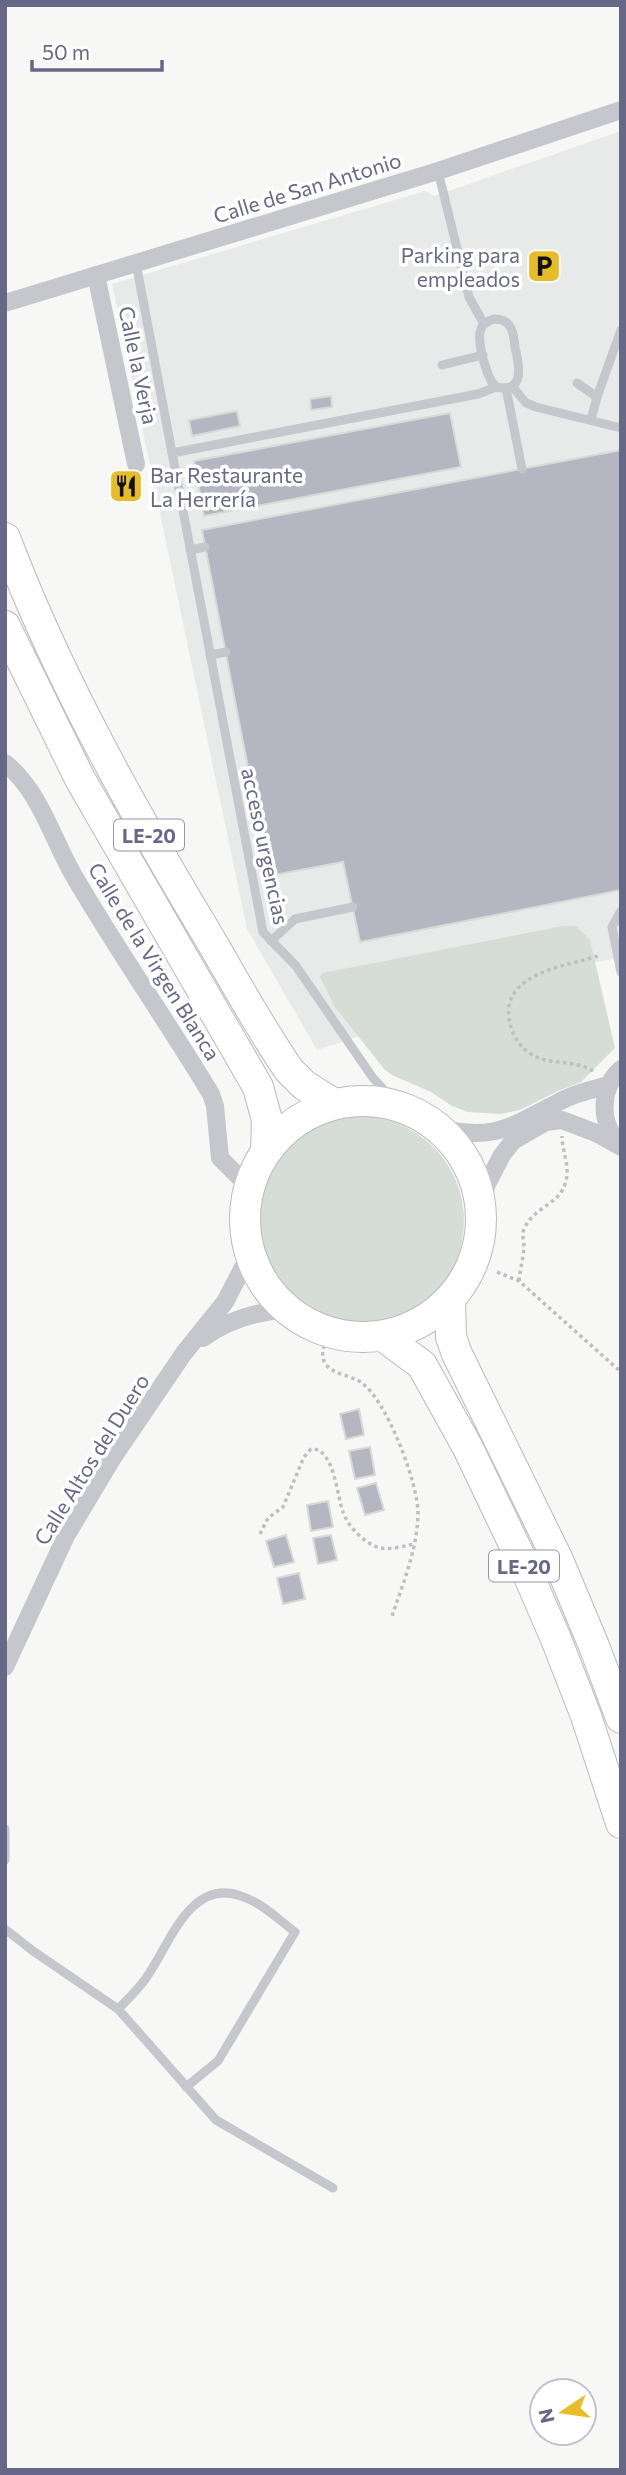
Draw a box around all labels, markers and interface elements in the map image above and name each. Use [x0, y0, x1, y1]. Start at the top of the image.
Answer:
scale bar [32, 28, 161, 72]
text: 50 m [42, 39, 90, 64]
street label: Calle de San Antonio [210, 147, 404, 227]
place label: Parking para empleados [401, 242, 520, 291]
parking icon: Parking para empleados [525, 247, 563, 285]
street label: Calle la Verja [114, 304, 164, 426]
place label: Bar Restaurante La Herrería [150, 462, 303, 511]
restaurant icon: Bar Restaurante La Herrería [107, 467, 145, 505]
street label: acceso urgencias [237, 765, 295, 927]
road number: LE-20 [114, 820, 184, 850]
street label: Calle de la Virgen Blanca [84, 857, 226, 1065]
street label: Calle Altos del Duero [28, 1369, 154, 1549]
road number: LE-20 [489, 1550, 559, 1582]
north arrow [528, 2377, 598, 2447]
text: N [533, 2406, 559, 2425]

